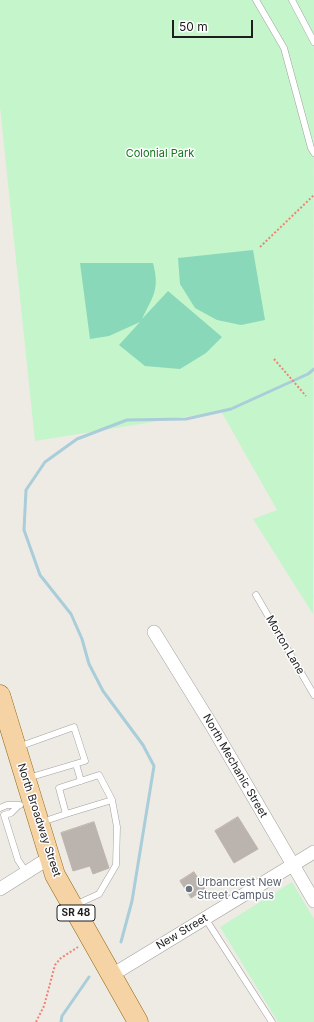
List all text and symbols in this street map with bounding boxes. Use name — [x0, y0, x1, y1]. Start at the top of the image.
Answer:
scale bar — [174, 12, 255, 38]
text: 50 m — [179, 19, 208, 34]
park label: Colonial Park — [126, 147, 194, 161]
street label: Morton Lane — [263, 613, 307, 677]
street label: North Mechanic Street — [200, 712, 270, 820]
street label: North Broadway Street — [14, 762, 64, 878]
place label: Urbancrest New Street Campus — [197, 876, 282, 902]
marker: Urbancrest New Street Campus — [184, 884, 194, 894]
road number: SR 48 — [57, 905, 95, 921]
street label: New Street — [154, 912, 210, 952]

